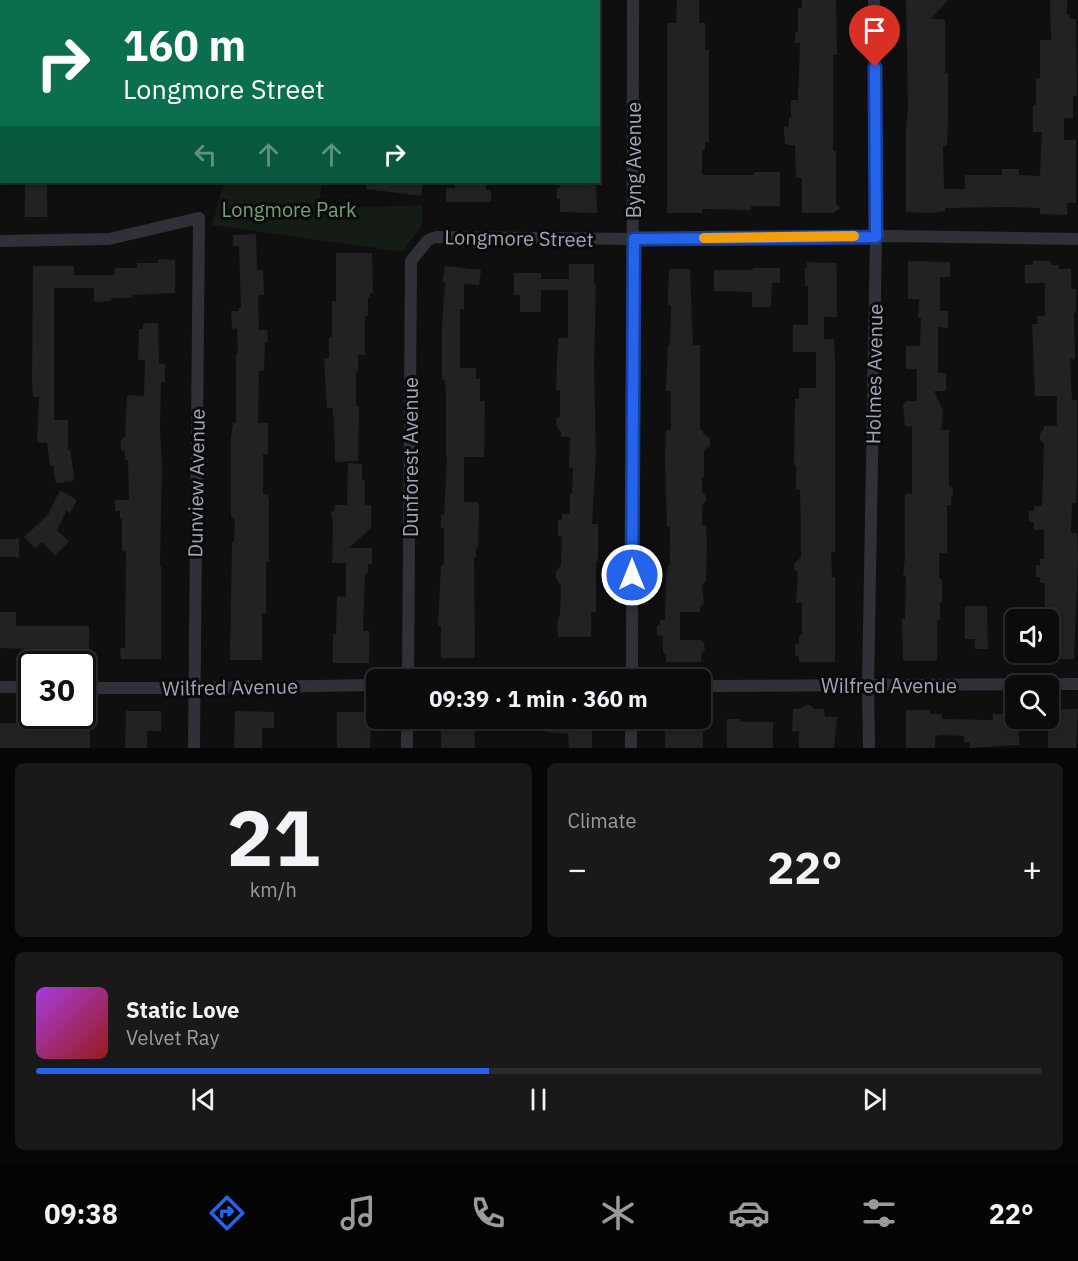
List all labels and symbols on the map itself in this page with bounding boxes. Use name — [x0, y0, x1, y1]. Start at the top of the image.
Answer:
pin — [849, 5, 900, 67]
street label: Byng Avenue — [620, 102, 647, 218]
park label: Longmore Park — [221, 196, 357, 223]
street label: Longmore Street — [444, 223, 594, 253]
street label: Holmes Avenue — [859, 304, 889, 444]
street label: Dunforest Avenue — [397, 377, 424, 537]
street label: Dunview Avenue — [181, 408, 211, 558]
position arrow — [600, 543, 664, 607]
speed limit sign: 30 — [18, 651, 96, 729]
street label: Wilfred Avenue — [162, 672, 298, 702]
street label: Wilfred Avenue — [821, 672, 957, 699]

